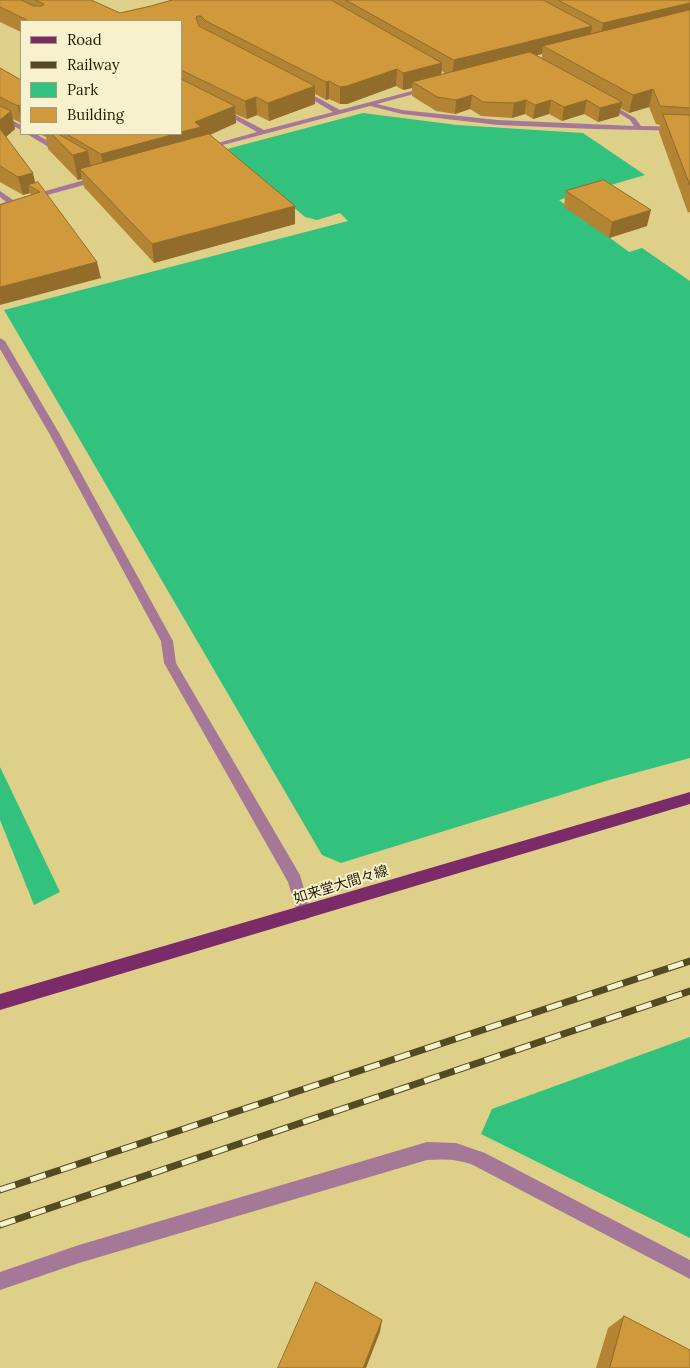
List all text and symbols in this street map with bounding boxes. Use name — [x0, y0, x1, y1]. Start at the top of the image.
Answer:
legend — [20, 20, 182, 135]
text: Road — [67, 30, 102, 49]
text: Railway — [67, 55, 120, 74]
text: Park — [67, 80, 98, 99]
text: Building — [67, 105, 124, 124]
street label: 如来堂大間々線 — [292, 863, 390, 907]

